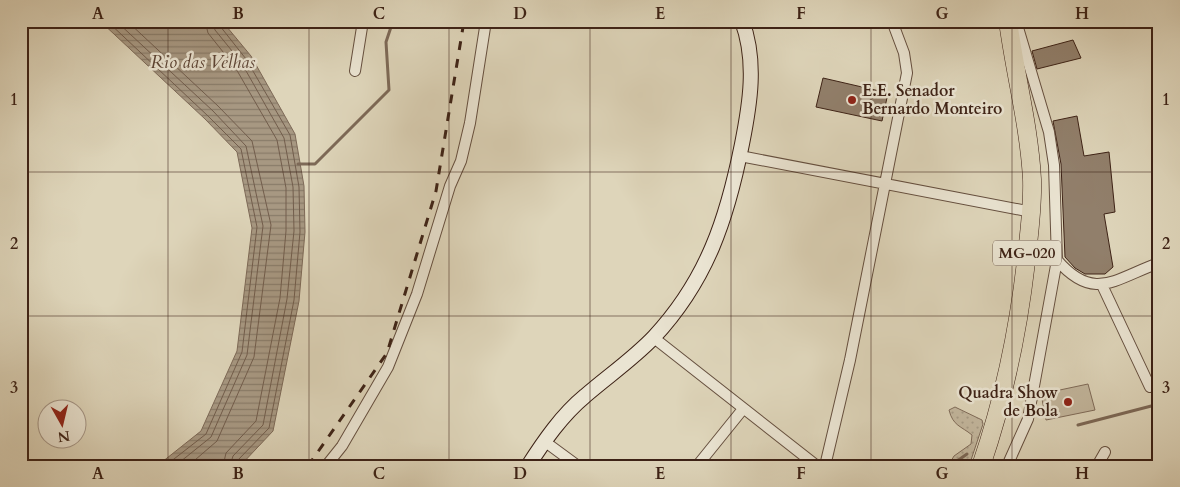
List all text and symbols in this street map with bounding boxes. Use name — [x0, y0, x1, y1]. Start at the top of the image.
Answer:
text: A — [92, 3, 104, 25]
text: B — [232, 3, 244, 25]
text: C — [373, 3, 385, 25]
text: D — [513, 3, 527, 25]
text: E — [655, 3, 665, 25]
text: F — [796, 3, 806, 25]
text: G — [935, 3, 949, 25]
text: H — [1075, 3, 1089, 25]
water label: Rio das Velhas — [151, 50, 255, 75]
place label: E.E. Senador Bernardo Monteiro — [862, 80, 1002, 120]
text: 1 — [10, 89, 18, 111]
text: 1 — [1162, 89, 1170, 111]
marker: E.E. Senador Bernardo Monteiro — [846, 94, 858, 106]
text: 2 — [10, 233, 18, 255]
text: 2 — [1162, 233, 1170, 255]
road number: MG-020 — [993, 240, 1061, 266]
text: 3 — [10, 377, 18, 399]
text: 3 — [1162, 377, 1170, 399]
place label: Quadra Show de Bola — [958, 382, 1059, 422]
marker: Quadra Show de Bola — [1062, 396, 1074, 408]
north arrow — [38, 400, 88, 450]
text: N — [56, 426, 71, 447]
text: A — [92, 463, 104, 485]
text: B — [232, 463, 244, 485]
text: C — [373, 463, 385, 485]
text: D — [513, 463, 527, 485]
text: E — [655, 463, 665, 485]
text: F — [796, 463, 806, 485]
text: G — [935, 463, 949, 485]
text: H — [1075, 463, 1089, 485]

